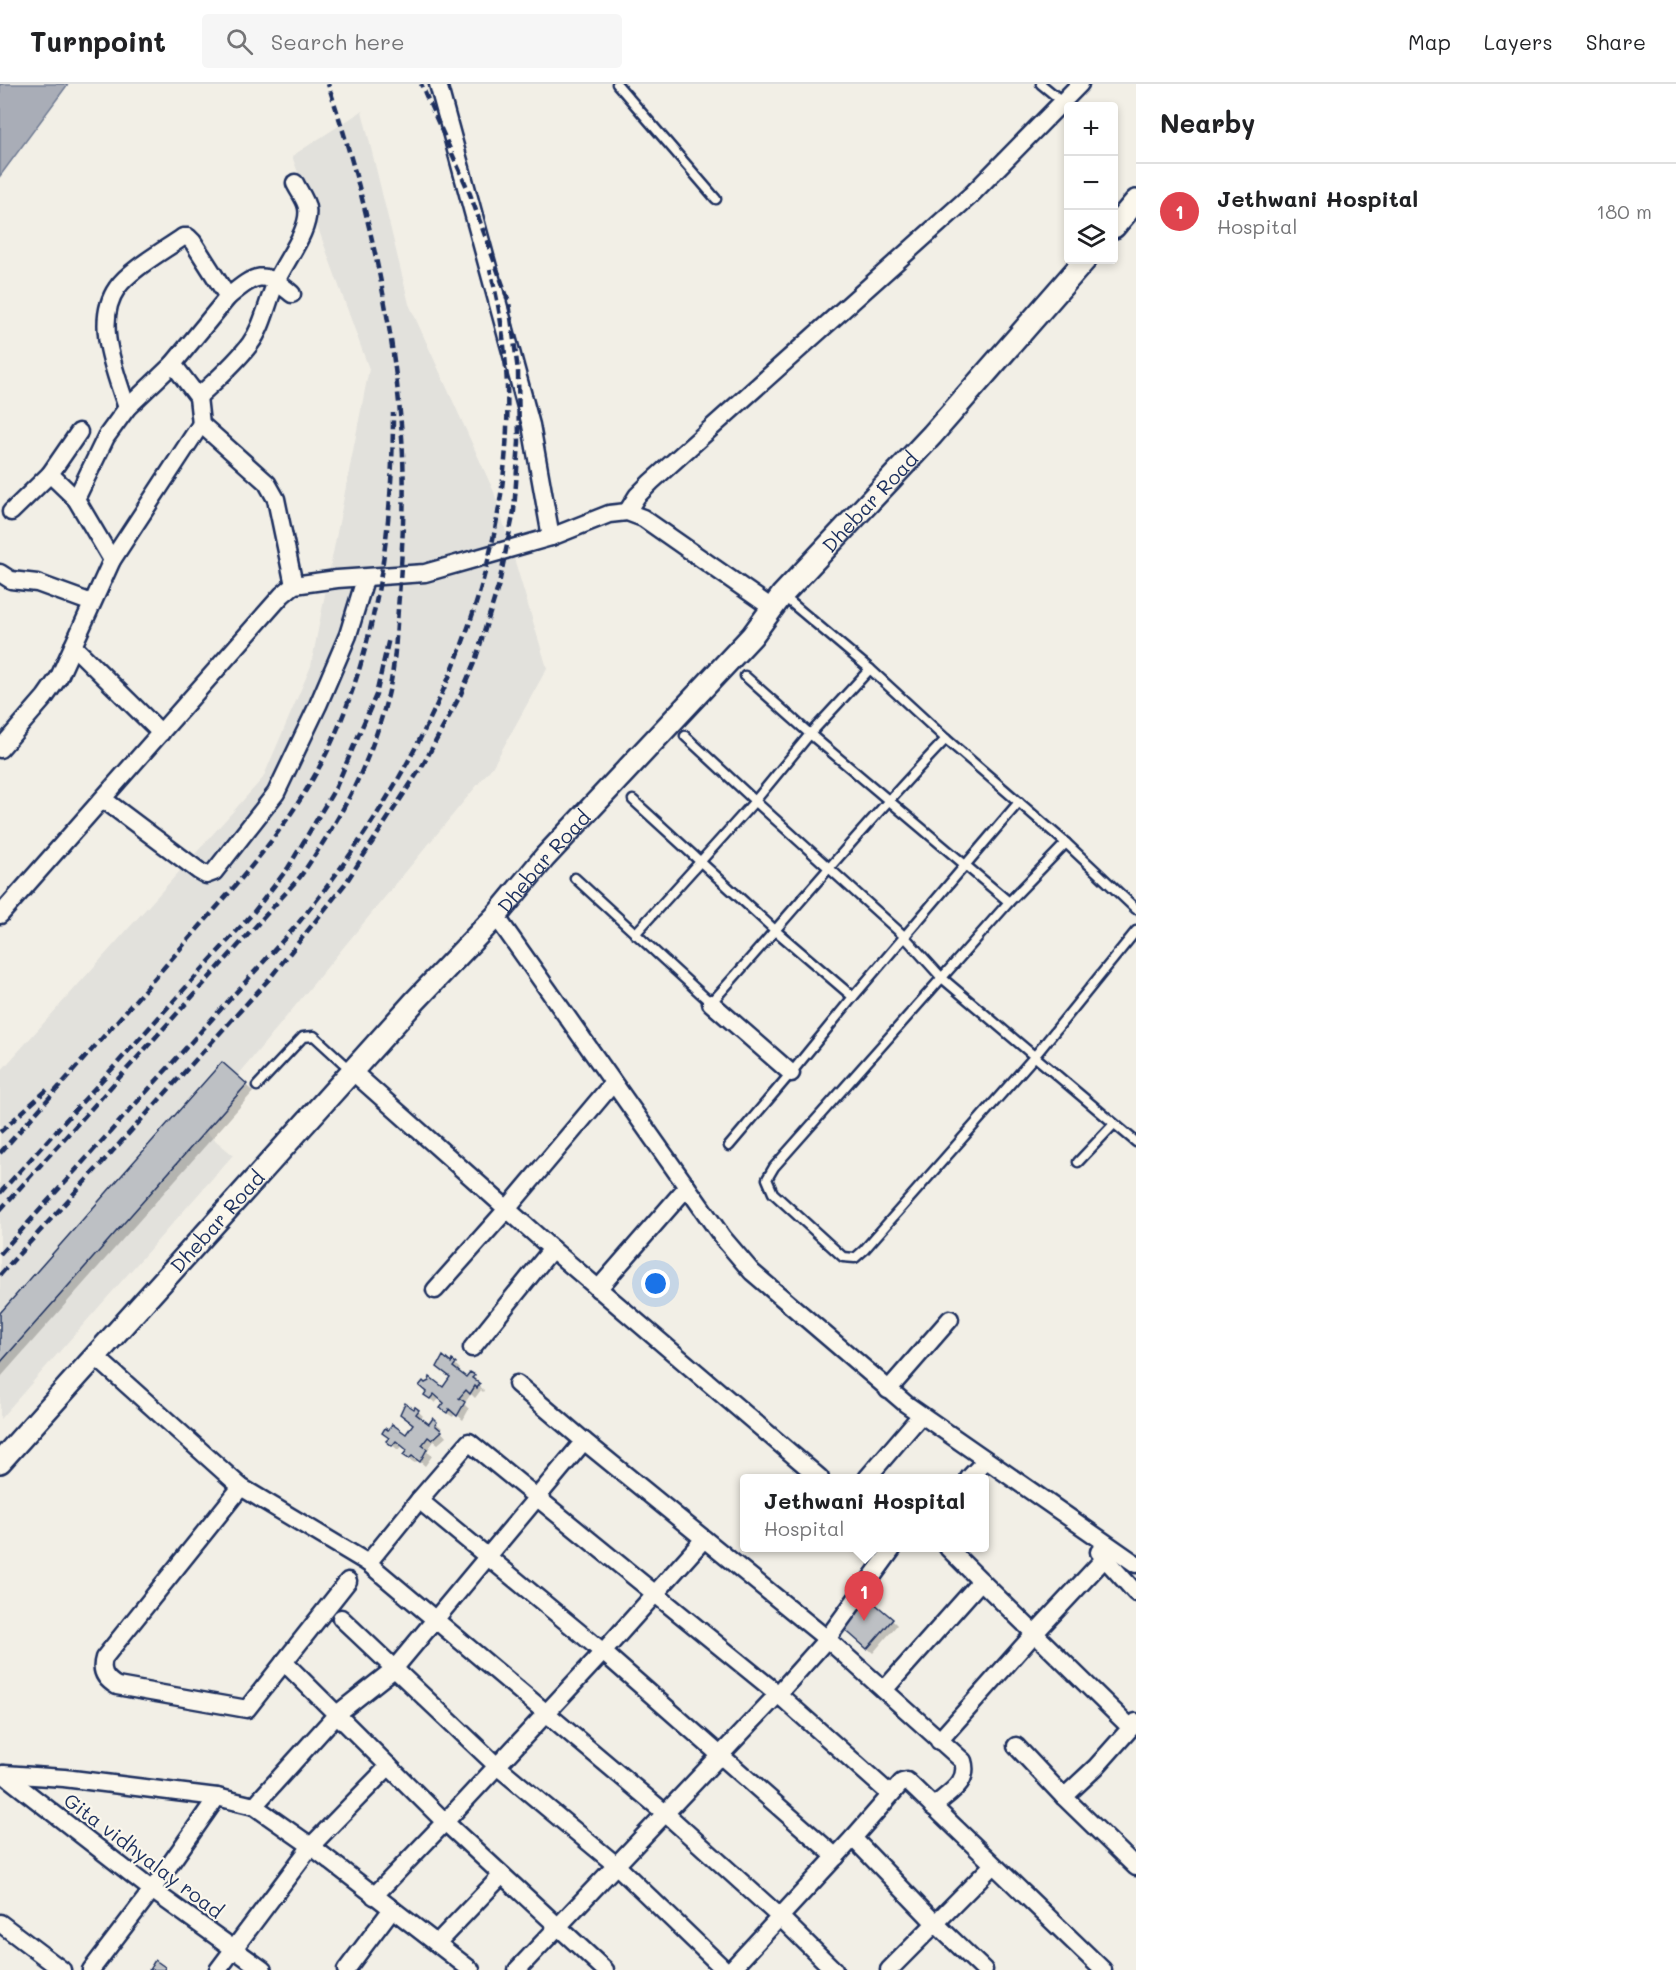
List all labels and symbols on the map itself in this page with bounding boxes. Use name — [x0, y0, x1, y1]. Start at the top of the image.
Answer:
street label: Dhebar Road — [816, 446, 923, 558]
street label: Dhebar Road — [491, 804, 596, 918]
street label: Dhebar Road — [164, 1165, 270, 1278]
your location — [641, 1269, 670, 1298]
pin: 1 — [844, 1572, 884, 1621]
street label: Gita vidhyalay road — [59, 1786, 229, 1924]

